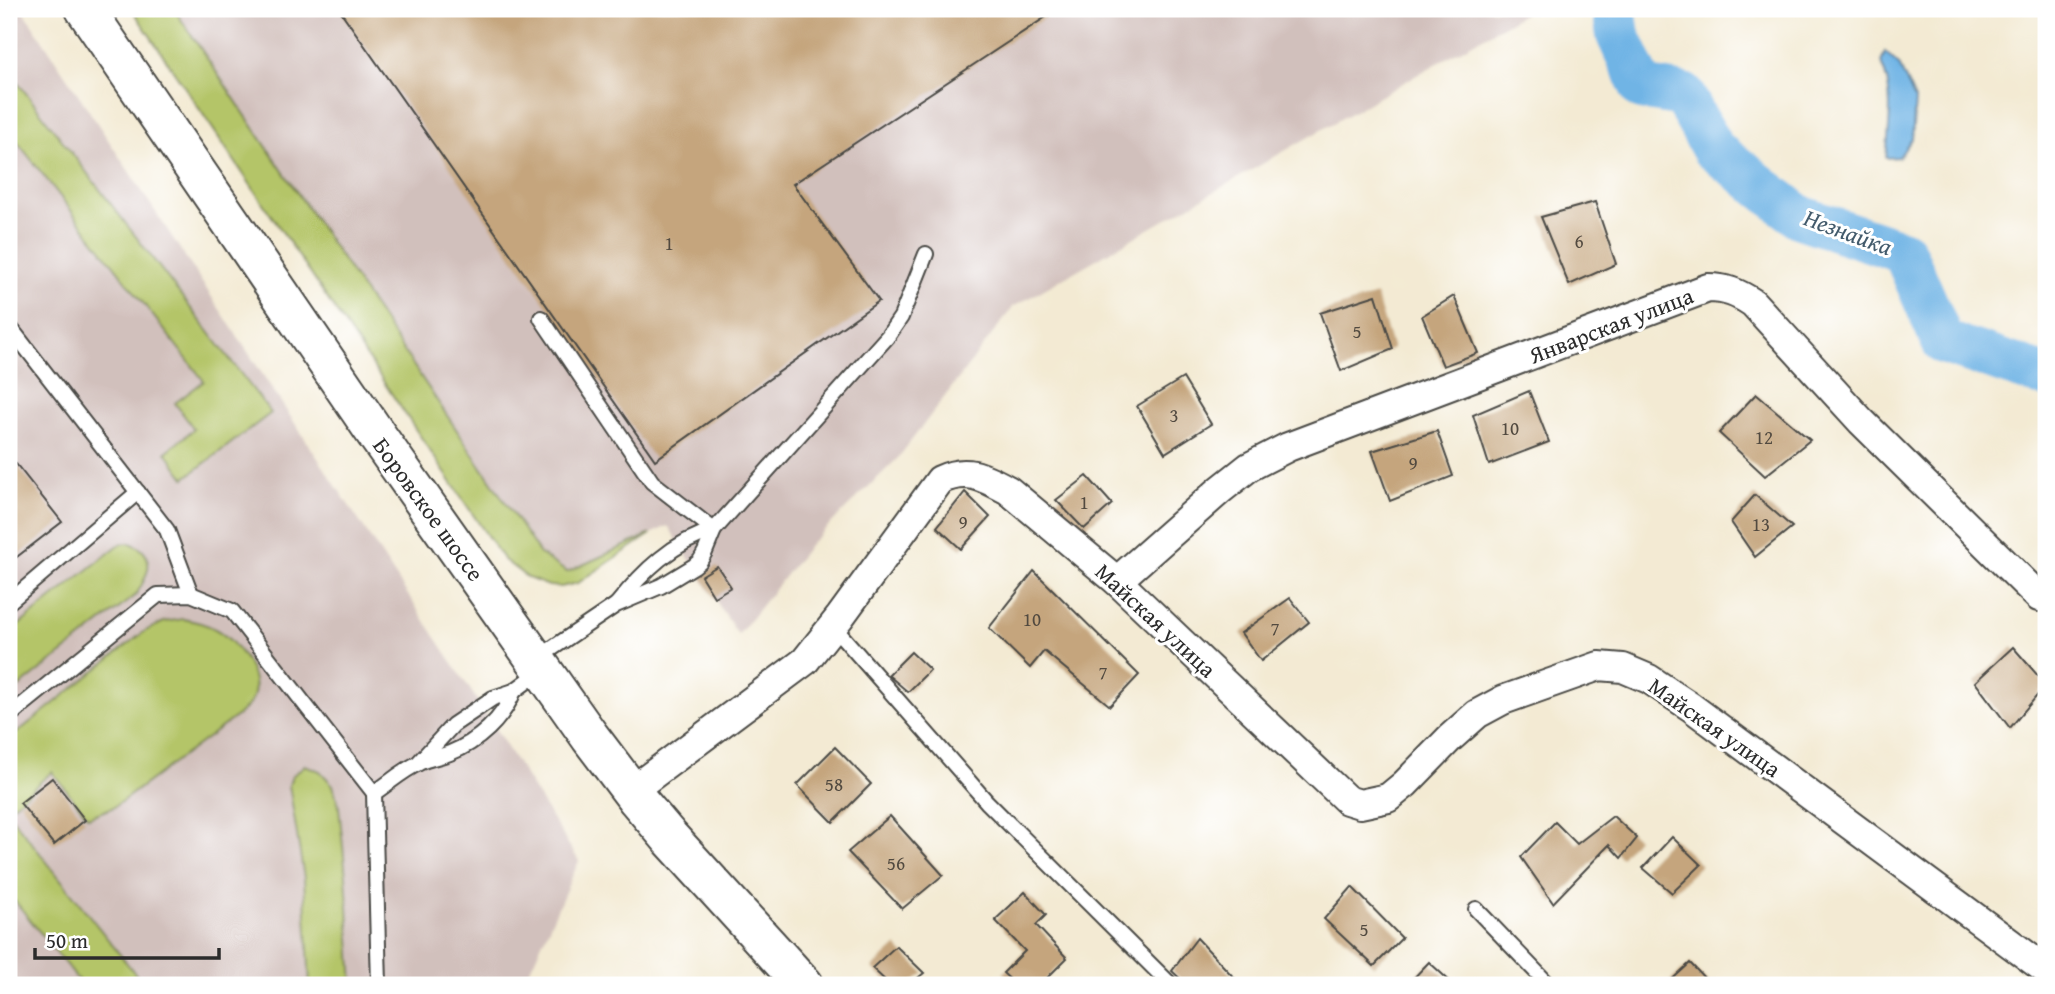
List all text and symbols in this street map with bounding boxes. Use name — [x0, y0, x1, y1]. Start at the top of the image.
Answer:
water label: Незнайка — [1799, 200, 1897, 264]
house number: 6 — [1574, 227, 1584, 255]
house number: 1 — [664, 229, 674, 257]
street label: Январская улица — [1523, 279, 1698, 372]
house number: 5 — [1352, 317, 1362, 345]
house number: 3 — [1169, 401, 1179, 429]
house number: 10 — [1501, 414, 1519, 442]
house number: 12 — [1755, 423, 1773, 451]
street label: Боровское шоссе — [366, 430, 492, 588]
house number: 9 — [1408, 449, 1418, 477]
house number: 1 — [1079, 488, 1089, 516]
house number: 9 — [958, 508, 968, 536]
house number: 13 — [1752, 510, 1770, 538]
street label: Майская улица — [1088, 555, 1224, 685]
house number: 10 — [1023, 605, 1041, 633]
house number: 7 — [1270, 614, 1280, 642]
house number: 7 — [1098, 658, 1108, 686]
street label: Майская улица — [1642, 669, 1788, 785]
house number: 58 — [825, 770, 843, 798]
house number: 56 — [887, 849, 905, 877]
house number: 5 — [1359, 915, 1369, 943]
scale bar — [35, 917, 219, 961]
text: 50 m — [46, 925, 88, 956]

